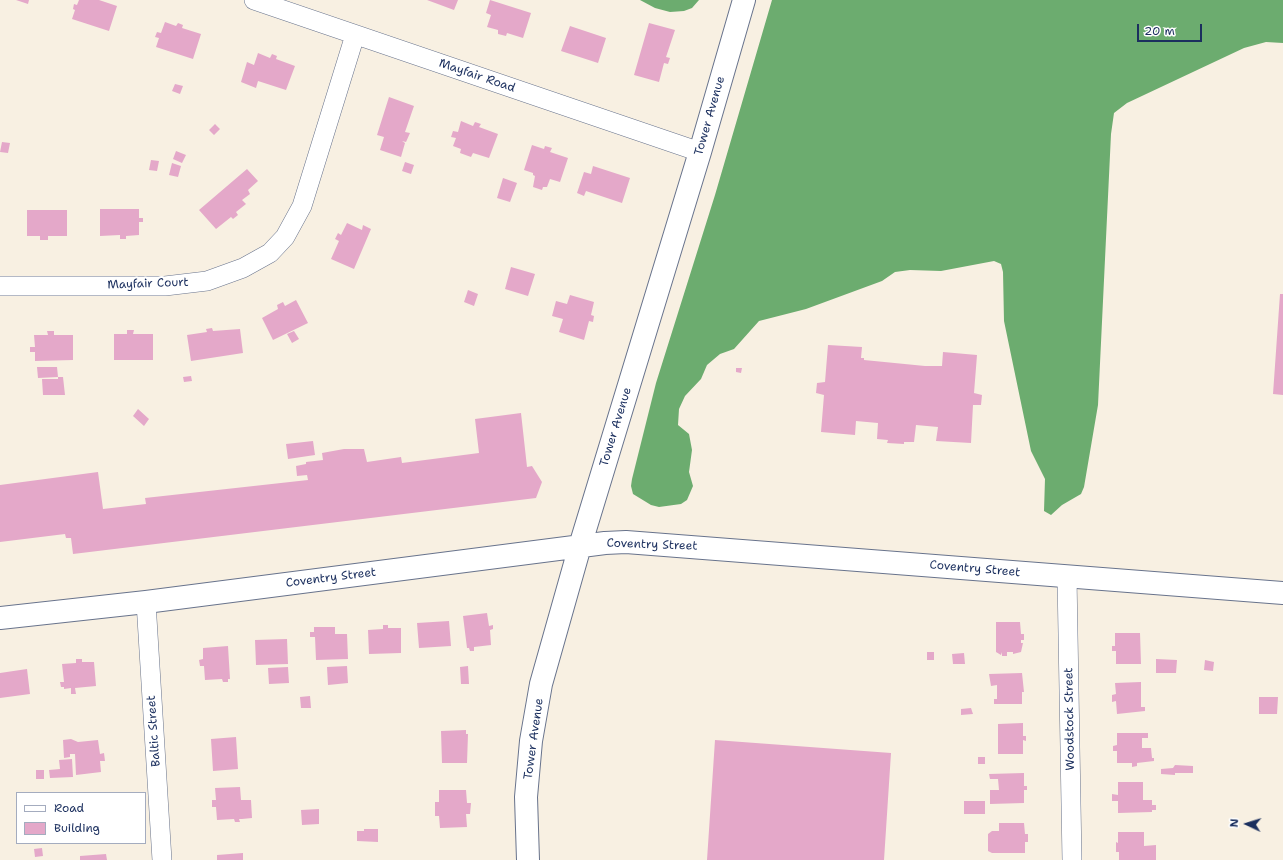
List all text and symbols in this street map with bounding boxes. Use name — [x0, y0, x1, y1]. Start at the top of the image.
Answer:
scale bar — [1139, 16, 1204, 42]
text: 20 m — [1144, 23, 1175, 39]
street label: Mayfair Road — [437, 56, 517, 96]
street label: Tower Avenue — [692, 75, 728, 157]
street label: Mayfair Court — [107, 275, 189, 293]
street label: Tower Avenue — [597, 386, 635, 468]
street label: Coventry Street — [606, 536, 698, 554]
street label: Coventry Street — [929, 558, 1021, 580]
street label: Coventry Street — [285, 565, 377, 591]
street label: Woodstock Street — [1062, 667, 1078, 771]
street label: Baltic Street — [144, 695, 164, 767]
street label: Tower Avenue — [521, 697, 547, 781]
legend — [16, 792, 146, 844]
text: Road — [54, 800, 84, 816]
north arrow — [1227, 804, 1267, 844]
text: N — [1227, 818, 1242, 828]
text: Building — [54, 820, 100, 836]

